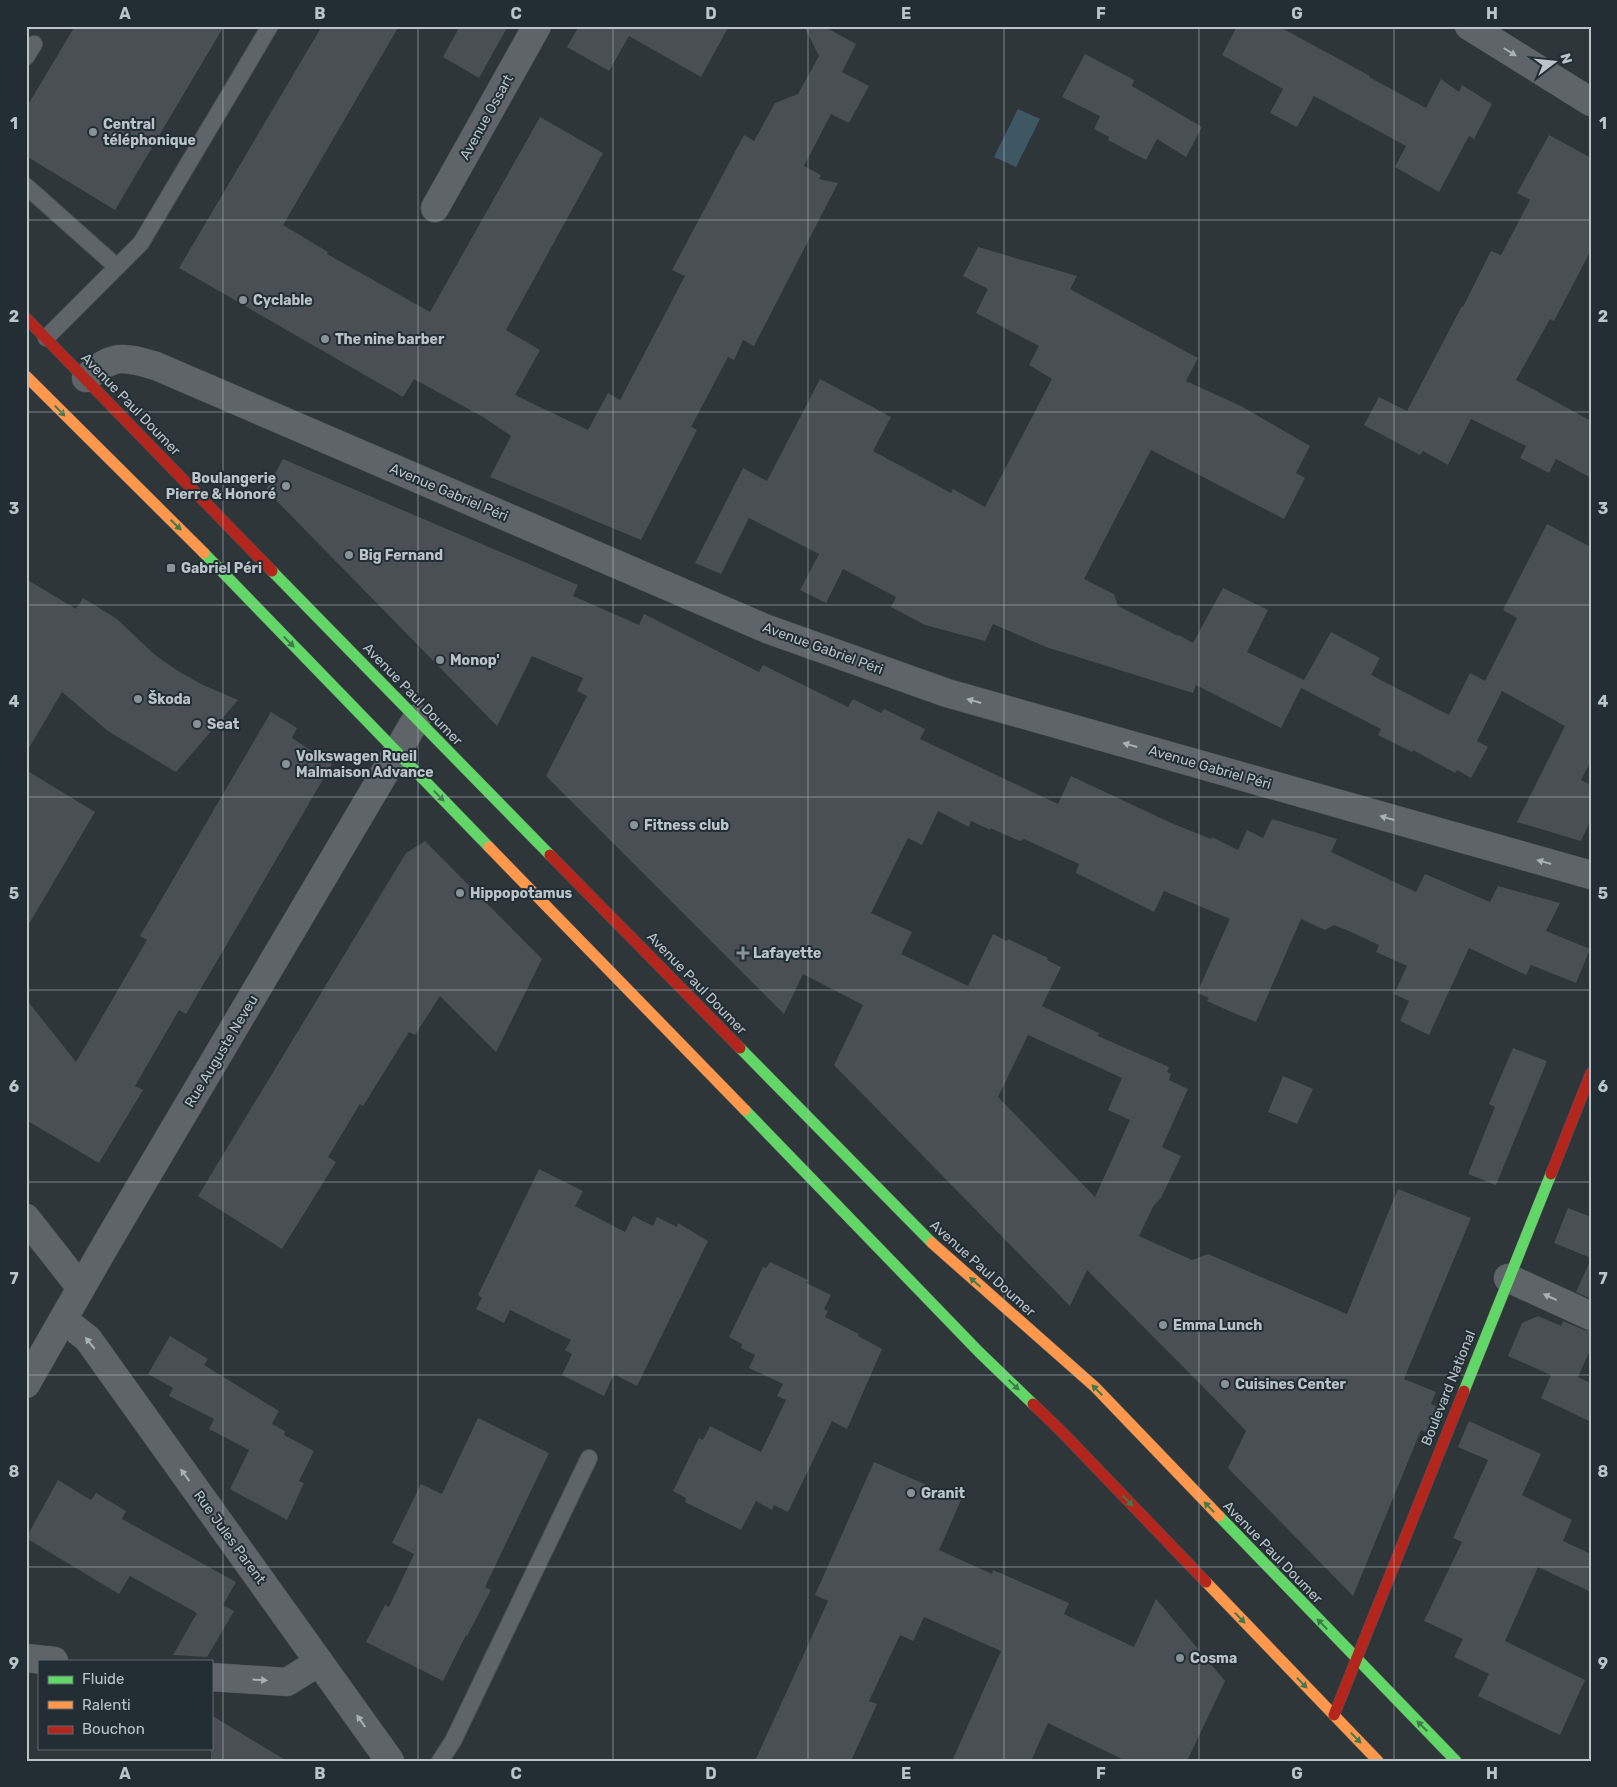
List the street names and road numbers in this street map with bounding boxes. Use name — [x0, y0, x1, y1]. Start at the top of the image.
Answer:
street label: Avenue Ossart — [456, 71, 517, 163]
street label: Avenue Paul Doumer — [77, 350, 184, 460]
street label: Avenue Gabriel Péri — [387, 460, 511, 525]
street label: Avenue Gabriel Péri — [760, 619, 885, 678]
street label: Avenue Paul Doumer — [359, 640, 466, 750]
street label: Avenue Gabriel Péri — [1147, 742, 1273, 793]
street label: Avenue Paul Doumer — [643, 929, 750, 1039]
street label: Rue Auguste Neveu — [181, 992, 262, 1110]
street label: Avenue Paul Doumer — [926, 1217, 1039, 1321]
street label: Boulevard National — [1418, 1328, 1479, 1448]
street label: Rue Jules Parent — [190, 1487, 270, 1588]
street label: Avenue Paul Doumer — [1219, 1498, 1326, 1608]

